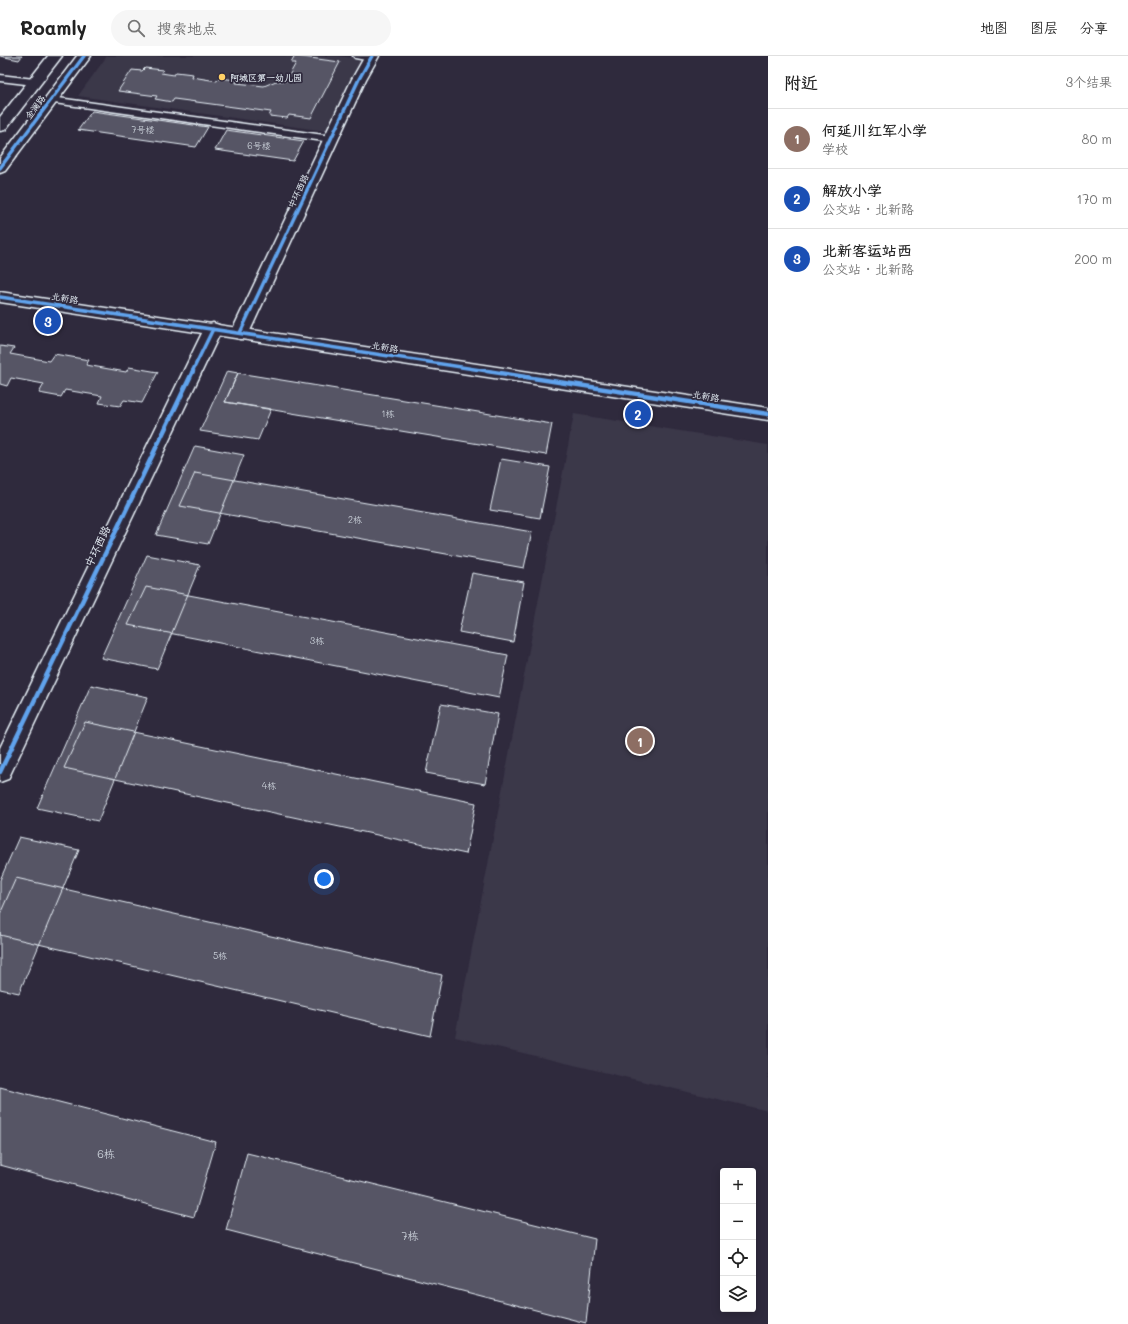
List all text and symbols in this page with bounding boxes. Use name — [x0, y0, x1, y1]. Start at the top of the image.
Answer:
search box — [111, 10, 391, 46]
text: Roamly — [20, 15, 87, 40]
icon: search — [125, 17, 147, 39]
text: 搜索地点 — [157, 18, 217, 38]
text: 地图 — [980, 18, 1008, 37]
text: 图层 — [1030, 18, 1058, 37]
text: 分享 — [1080, 18, 1108, 37]
text: 附近 — [784, 71, 818, 93]
marker: 阿城区第一幼儿园 — [217, 72, 227, 82]
place label: 阿城区第一幼儿园 — [230, 72, 302, 83]
text: 3个结果 — [1065, 73, 1112, 90]
street label: 金澜路 — [22, 93, 48, 121]
text: 何延川红军小学 — [822, 120, 927, 140]
house number: 7号楼 — [131, 124, 155, 135]
text: 1 — [794, 130, 800, 147]
text: 80 m — [1082, 130, 1112, 147]
house number: 6号楼 — [247, 140, 271, 151]
text: 学校 — [822, 140, 848, 157]
street label: 中环西路 — [285, 172, 311, 210]
text: 解放小学 — [822, 180, 882, 200]
text: 2 — [793, 190, 801, 207]
text: 170 m — [1076, 190, 1112, 207]
text: 公交站 · 北新路 — [822, 200, 914, 217]
text: 北新客运站西 — [822, 240, 912, 260]
text: 3 — [793, 250, 801, 267]
text: 200 m — [1074, 250, 1112, 267]
text: 公交站 · 北新路 — [822, 260, 914, 277]
street label: 北新路 — [51, 290, 79, 306]
pin: 3 — [35, 306, 61, 336]
street label: 北新路 — [371, 339, 399, 355]
street label: 北新路 — [692, 388, 720, 404]
pin: 2 — [625, 399, 651, 429]
house number: 1栋 — [381, 408, 395, 419]
house number: 2栋 — [348, 514, 362, 525]
street label: 中环西路 — [81, 523, 113, 569]
house number: 3栋 — [310, 635, 324, 646]
pin: 1 — [627, 726, 653, 756]
house number: 4栋 — [262, 780, 276, 791]
your location — [314, 869, 334, 889]
house number: 5栋 — [213, 950, 227, 961]
house number: 6栋 — [97, 1146, 115, 1161]
map controls — [720, 1168, 756, 1312]
button: + — [720, 1168, 756, 1204]
button: − — [720, 1204, 756, 1240]
house number: 7栋 — [401, 1228, 419, 1243]
button: locate — [720, 1240, 756, 1276]
button: layers — [720, 1276, 756, 1312]

